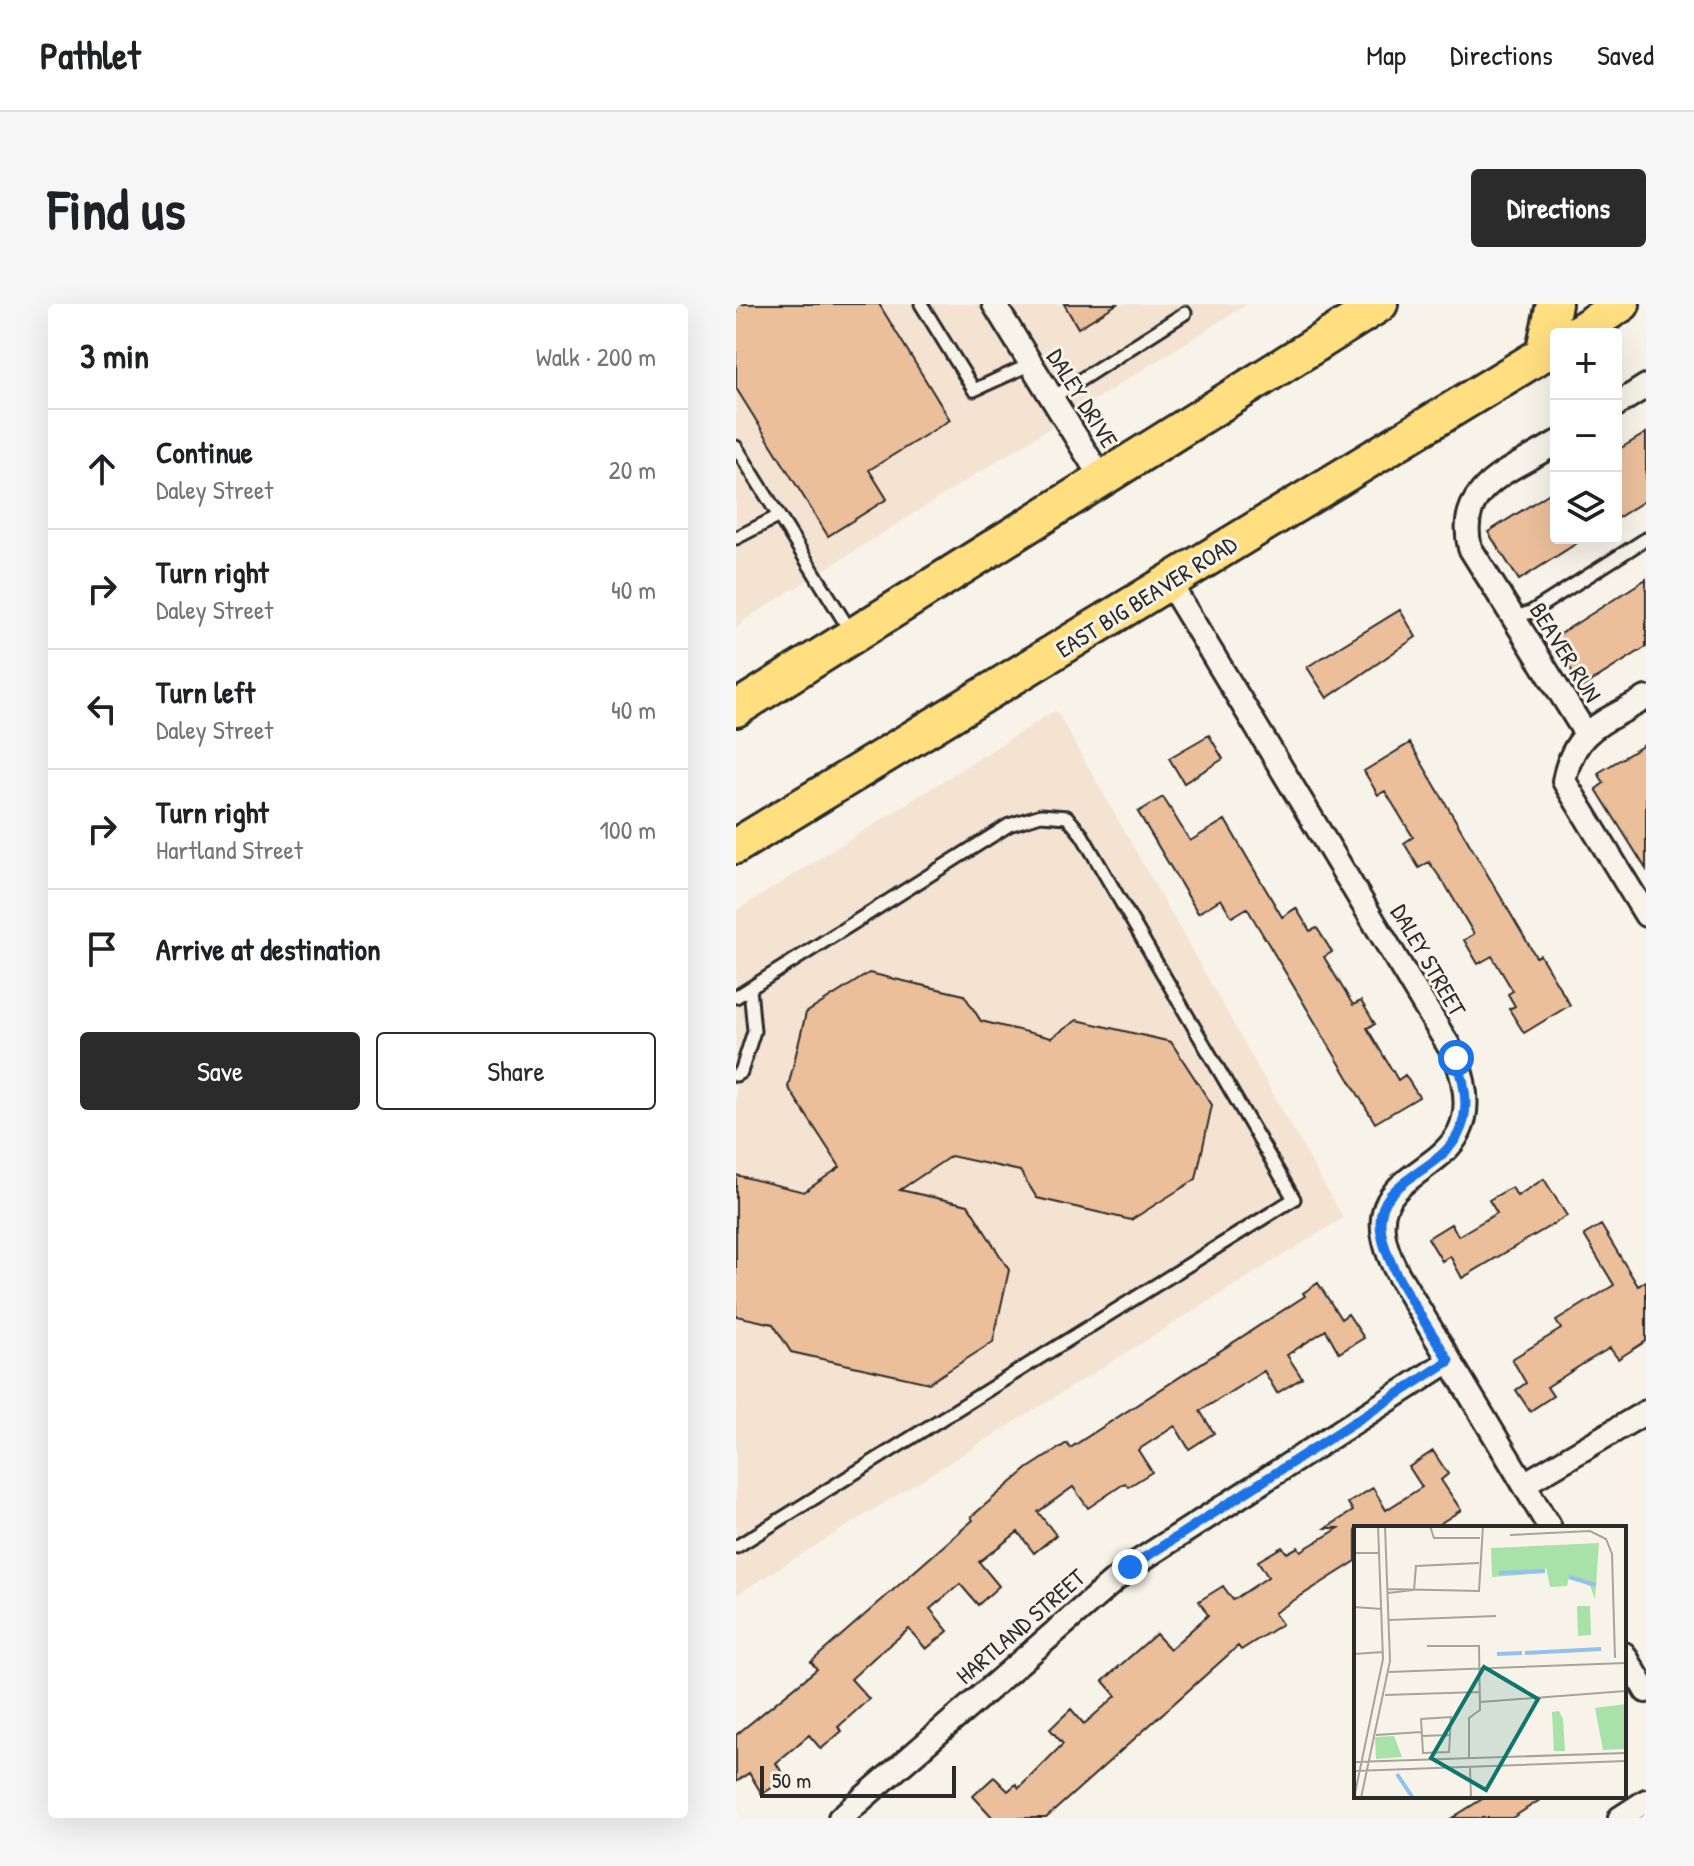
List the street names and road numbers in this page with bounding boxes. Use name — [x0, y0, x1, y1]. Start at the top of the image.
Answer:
street label: DALEY DRIVE — [1040, 343, 1126, 454]
street label: EAST BIG BEAVER ROAD — [1050, 527, 1243, 664]
street label: BEAVER RUN — [1523, 596, 1609, 708]
street label: DALEY STREET — [1384, 898, 1474, 1023]
street label: HARTLAND STREET — [949, 1561, 1092, 1691]

